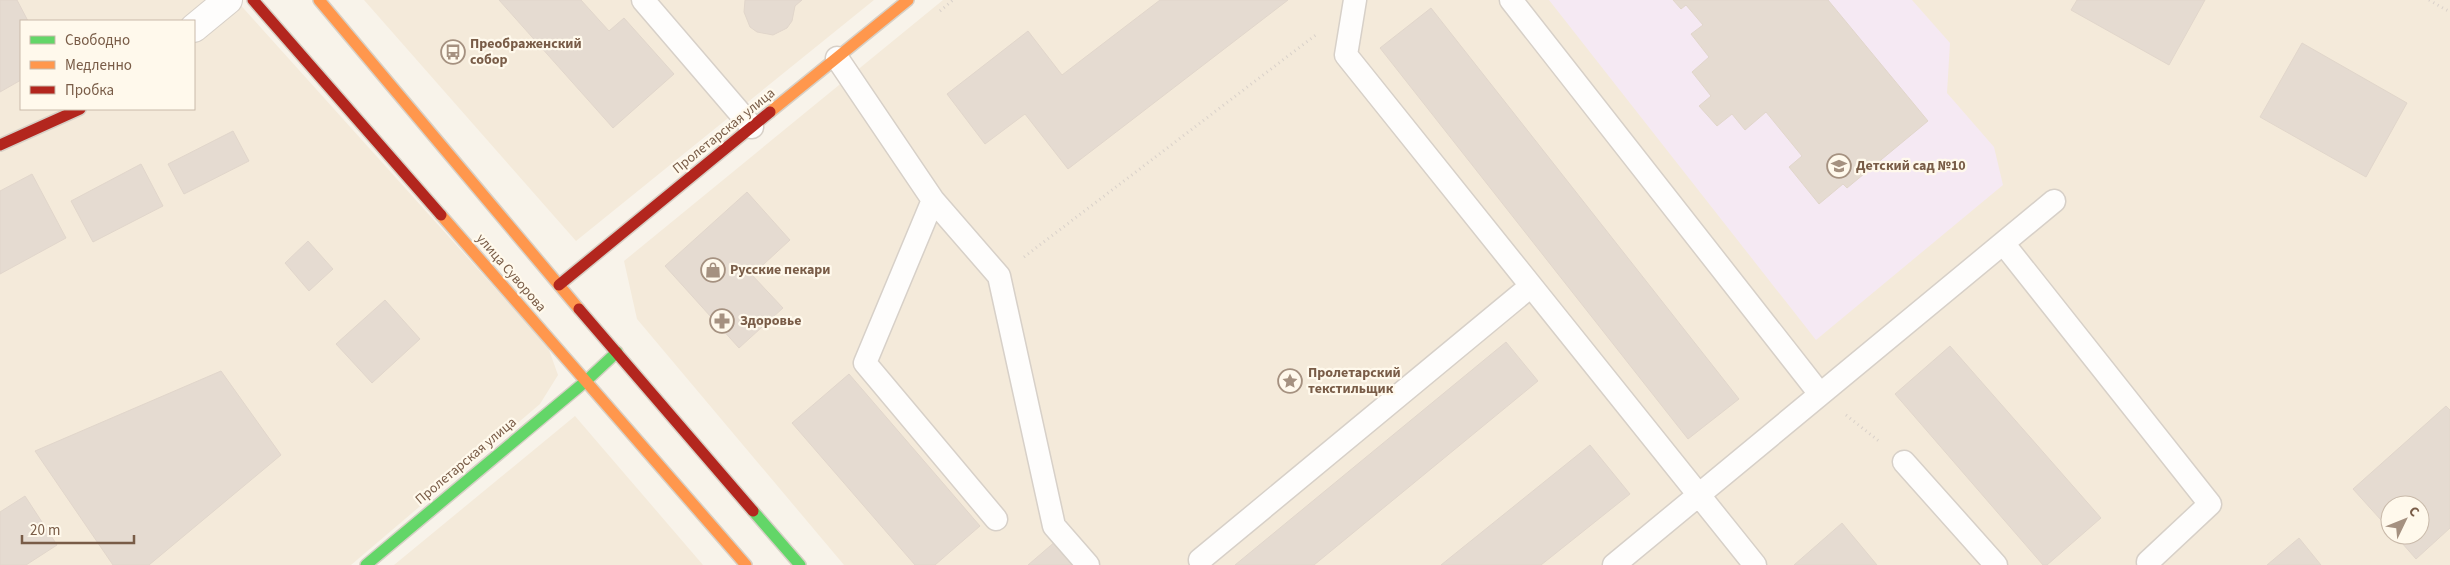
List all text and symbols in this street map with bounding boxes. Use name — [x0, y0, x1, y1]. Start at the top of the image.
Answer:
legend — [20, 20, 195, 110]
text: Свободно — [65, 30, 130, 51]
place label: Преображенский собор — [470, 34, 582, 70]
bus stop icon: Преображенский собор — [440, 39, 466, 65]
text: Медленно — [65, 55, 132, 76]
text: Пробка — [65, 80, 114, 101]
street label: Пролетарская улица — [669, 83, 779, 179]
school or university icon: Детский сад №10 — [1826, 153, 1852, 179]
place label: Детский сад №10 — [1856, 156, 1966, 176]
street label: улица Суворова — [471, 229, 551, 317]
shop icon: Русские пекари — [700, 257, 726, 283]
place label: Русские пекари — [730, 260, 830, 280]
pharmacy icon: Здоровье — [709, 308, 735, 334]
place label: Здоровье — [740, 311, 801, 331]
place label: Пролетарский текстильщик — [1308, 363, 1401, 399]
place icon: Пролетарский текстильщик — [1277, 368, 1303, 394]
street label: Пролетарская улица — [411, 413, 521, 509]
north arrow — [2380, 495, 2430, 545]
text: С — [2404, 502, 2424, 522]
scale bar — [22, 512, 135, 544]
text: 20 m — [30, 520, 60, 541]

